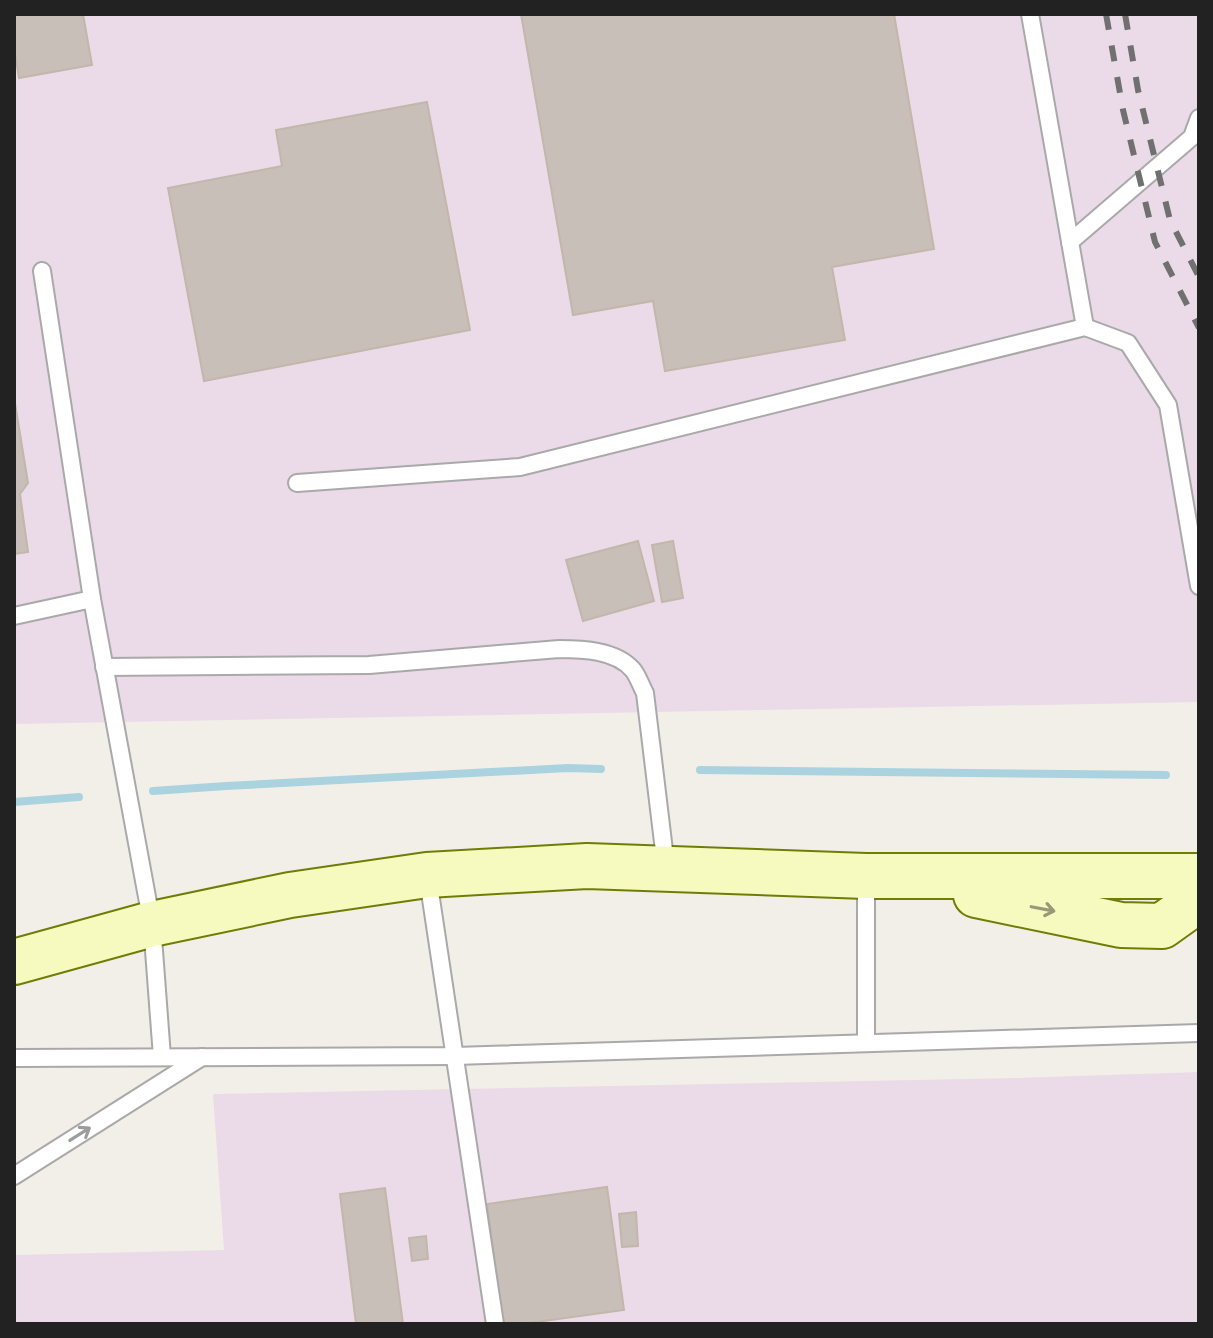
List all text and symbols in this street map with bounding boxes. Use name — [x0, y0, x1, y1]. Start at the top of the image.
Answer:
one-way arrow — [1029, 902, 1055, 917]
one-way arrow — [68, 1126, 91, 1142]

